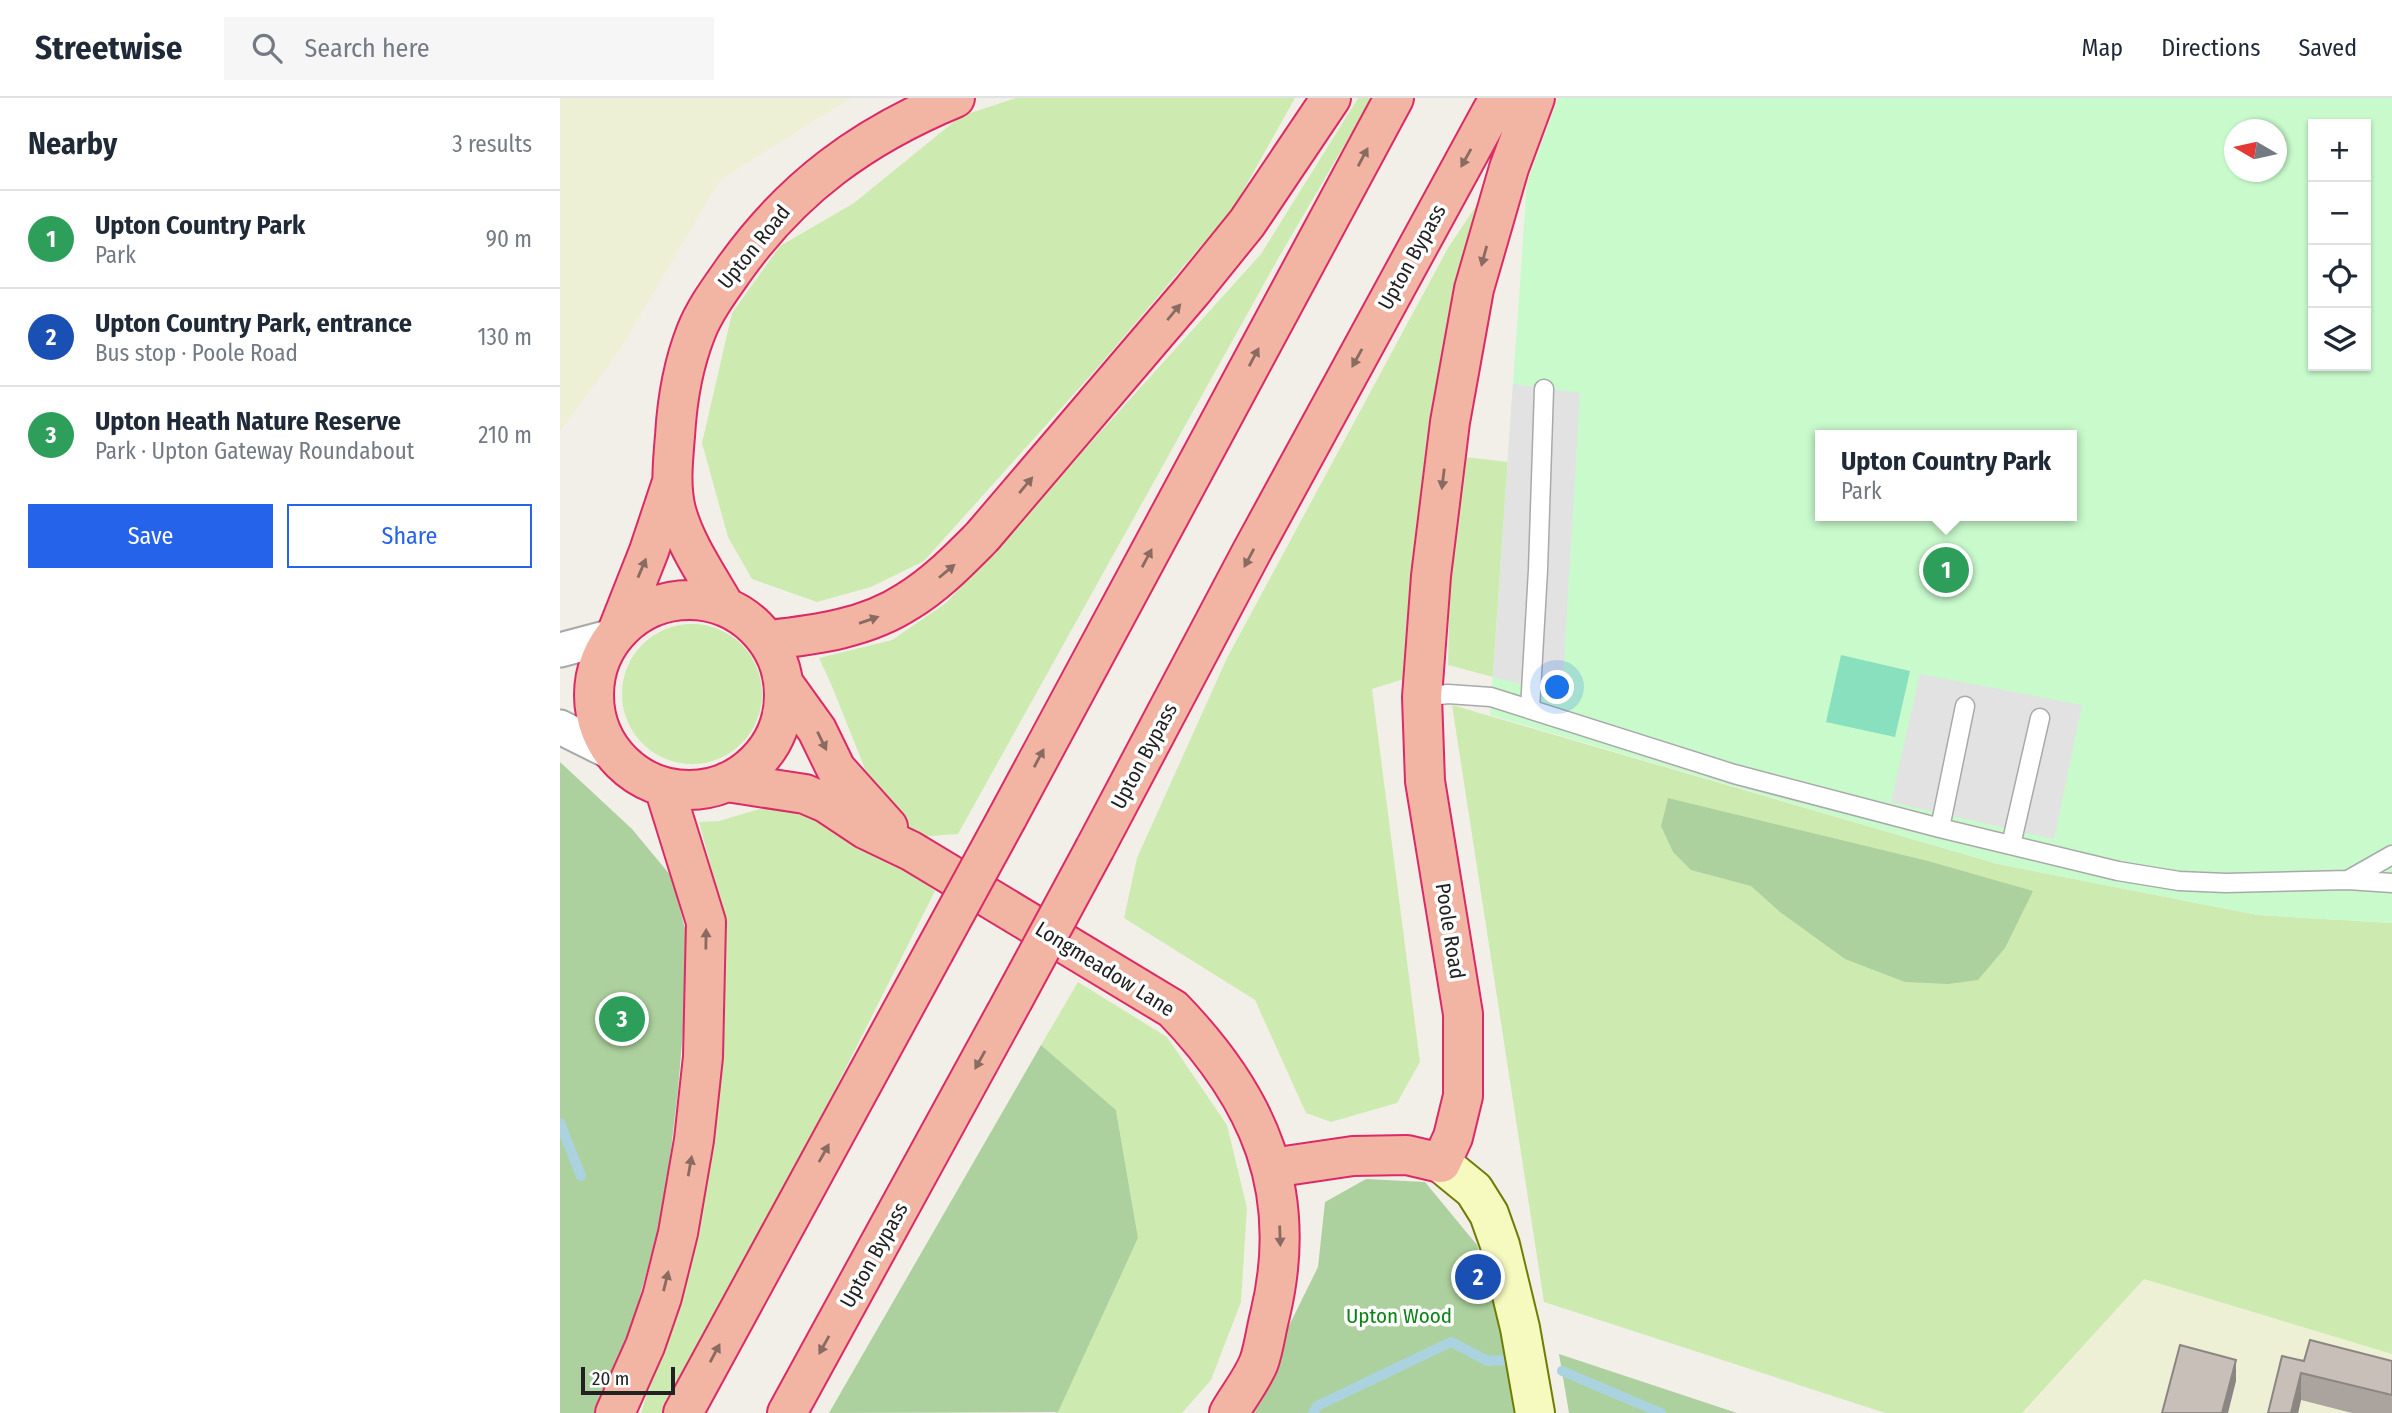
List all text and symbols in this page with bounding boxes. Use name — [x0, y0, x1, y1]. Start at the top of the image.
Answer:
search box — [224, 17, 714, 80]
text: Streetwise — [35, 28, 182, 68]
icon: search — [248, 29, 286, 67]
text: Search here — [304, 33, 430, 64]
text: Map — [2082, 34, 2123, 62]
text: Directions — [2161, 34, 2260, 62]
text: Saved — [2298, 34, 2357, 62]
north arrow — [2224, 119, 2287, 182]
map controls — [2308, 119, 2371, 371]
button: + — [2308, 119, 2371, 182]
text: Nearby — [28, 126, 117, 162]
text: 3 results — [452, 130, 532, 158]
one-way arrow — [1357, 147, 1368, 167]
one-way arrow — [1460, 148, 1472, 168]
button: − — [2308, 182, 2371, 245]
street label: Upton Road — [712, 200, 796, 294]
street label: Upton Bypass — [1372, 200, 1452, 314]
text: Upton Country Park — [95, 210, 305, 241]
text: 1 — [46, 225, 56, 253]
text: 90 m — [486, 225, 532, 253]
text: Park — [95, 241, 136, 269]
button: locate — [2308, 245, 2371, 308]
one-way arrow — [1478, 246, 1488, 267]
one-way arrow — [1166, 304, 1181, 321]
text: Upton Country Park, entrance — [95, 308, 412, 339]
button: layers — [2308, 308, 2371, 371]
text: 2 — [46, 323, 56, 351]
text: 130 m — [478, 323, 532, 351]
text: Bus stop · Poole Road — [95, 339, 298, 367]
one-way arrow — [1249, 347, 1260, 367]
one-way arrow — [1351, 348, 1363, 368]
text: Upton Heath Nature Reserve — [95, 406, 401, 437]
text: 3 — [46, 421, 56, 449]
text: 210 m — [478, 421, 532, 449]
popup — [1815, 430, 2077, 521]
text: Park · Upton Gateway Roundabout — [95, 437, 414, 465]
text: Upton Country Park — [1841, 446, 2051, 477]
one-way arrow — [1437, 469, 1448, 491]
one-way arrow — [1018, 477, 1033, 494]
text: Park — [1841, 477, 1882, 505]
button: Save — [28, 504, 273, 568]
button: Share — [287, 504, 532, 568]
pin: 1 — [1923, 544, 1969, 596]
one-way arrow — [1140, 547, 1152, 567]
one-way arrow — [1243, 548, 1255, 568]
one-way arrow — [637, 558, 648, 579]
one-way arrow — [937, 563, 955, 578]
one-way arrow — [859, 614, 880, 625]
your location — [1540, 670, 1574, 704]
street label: Upton Bypass — [1105, 698, 1183, 814]
one-way arrow — [816, 731, 827, 751]
one-way arrow — [1033, 748, 1045, 768]
street label: Poole Road — [1430, 881, 1470, 981]
street label: Longmeadow Lane — [1031, 916, 1179, 1022]
one-way arrow — [700, 928, 712, 950]
pin: 3 — [599, 993, 645, 1045]
one-way arrow — [975, 1050, 987, 1070]
one-way arrow — [818, 1143, 830, 1163]
one-way arrow — [685, 1155, 696, 1177]
street label: Upton Bypass — [834, 1198, 914, 1312]
one-way arrow — [1274, 1225, 1285, 1247]
pin: 2 — [1455, 1251, 1501, 1303]
one-way arrow — [661, 1270, 672, 1292]
park label: Upton Wood — [1346, 1303, 1452, 1329]
one-way arrow — [818, 1335, 830, 1355]
one-way arrow — [709, 1343, 721, 1362]
scale bar — [581, 1364, 676, 1396]
text: 20 m — [592, 1367, 629, 1390]

